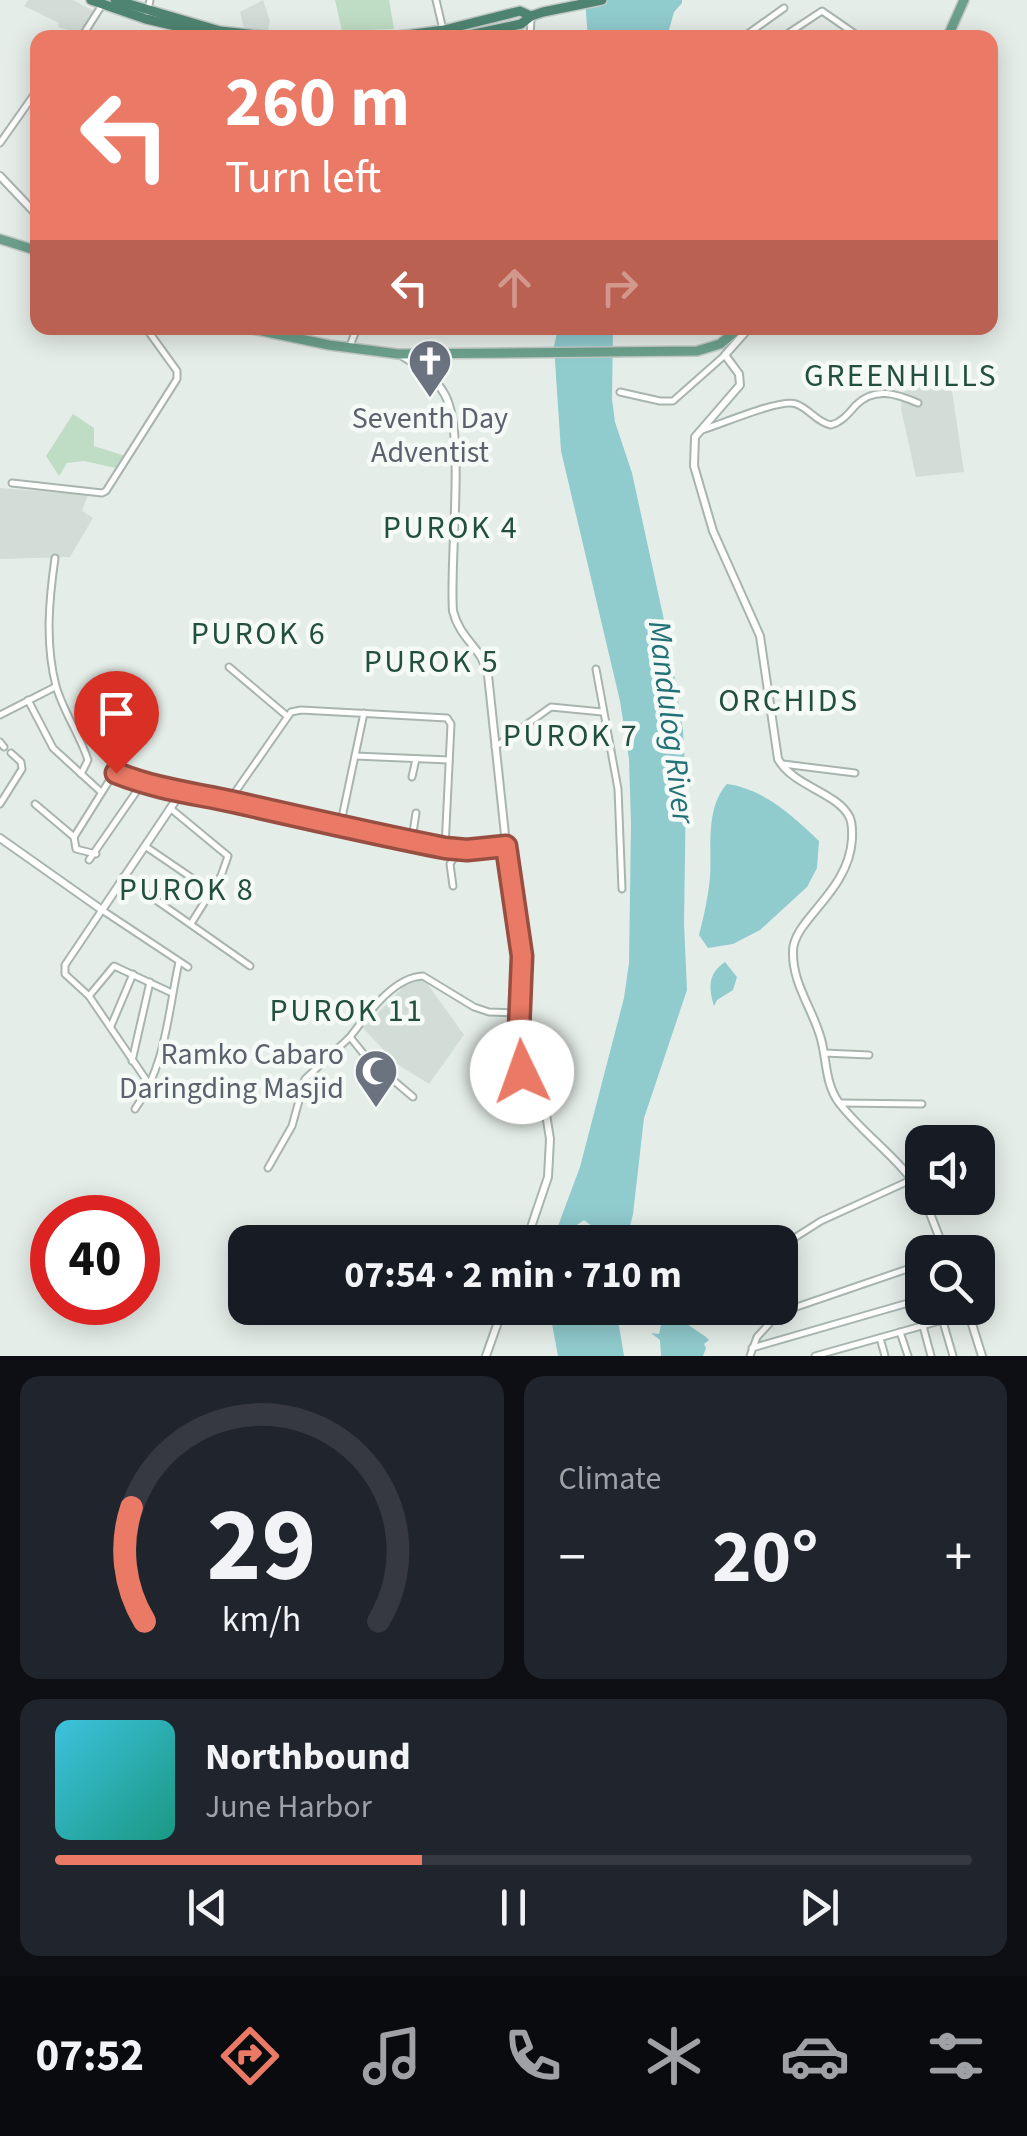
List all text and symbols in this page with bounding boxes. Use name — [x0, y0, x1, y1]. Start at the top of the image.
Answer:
text: 260 m — [225, 53, 410, 153]
icon: left — [60, 70, 190, 200]
text: Turn left — [225, 146, 381, 210]
icon: left — [382, 260, 437, 315]
icon: ahead — [487, 260, 542, 315]
icon: right — [592, 260, 647, 315]
church icon: Seventh Day Adventist — [407, 338, 453, 399]
district label: GREENHILLS — [804, 353, 998, 399]
place label: Seventh Day Adventist — [352, 397, 508, 474]
district label: PUROK 4 — [383, 505, 519, 551]
district label: PUROK 6 — [191, 611, 327, 657]
water label: Mandulog River — [636, 618, 707, 828]
district label: PUROK 5 — [364, 639, 500, 685]
pin — [74, 671, 159, 774]
district label: ORCHIDS — [718, 678, 860, 724]
icon: arrive — [89, 686, 144, 741]
district label: PUROK 7 — [503, 713, 639, 759]
district label: PUROK 8 — [119, 867, 255, 913]
district label: PUROK 11 — [270, 988, 424, 1034]
position arrow — [470, 1020, 574, 1124]
place label: Ramko Cabaro Daringding Masjid — [119, 1033, 344, 1110]
mosque icon: Ramko Cabaro Daringding Masjid — [353, 1048, 399, 1109]
map controls — [905, 1125, 995, 1325]
button: sound — [905, 1125, 995, 1215]
speed limit sign: 40 — [30, 1195, 160, 1325]
button: search — [905, 1235, 995, 1325]
text: 07:54 · 2 min · 710 m — [344, 1248, 682, 1302]
text: Climate — [559, 1456, 661, 1502]
text: 29 — [207, 1473, 317, 1621]
text: 20° — [712, 1504, 819, 1611]
text: − — [559, 1519, 586, 1597]
text: + — [945, 1519, 972, 1597]
text: km/h — [222, 1594, 301, 1645]
text: Northbound — [205, 1730, 411, 1784]
text: June Harbor — [205, 1784, 372, 1830]
icon: previous — [180, 1880, 235, 1935]
icon: pause — [486, 1880, 541, 1935]
icon: next — [792, 1880, 847, 1935]
icon: directions — [215, 2021, 285, 2091]
icon: music — [357, 2021, 427, 2091]
icon: phone — [498, 2021, 568, 2091]
icon: climate — [639, 2021, 709, 2091]
icon: car — [780, 2021, 850, 2091]
icon: filters — [921, 2021, 991, 2091]
text: 07:52 — [36, 2024, 144, 2088]

